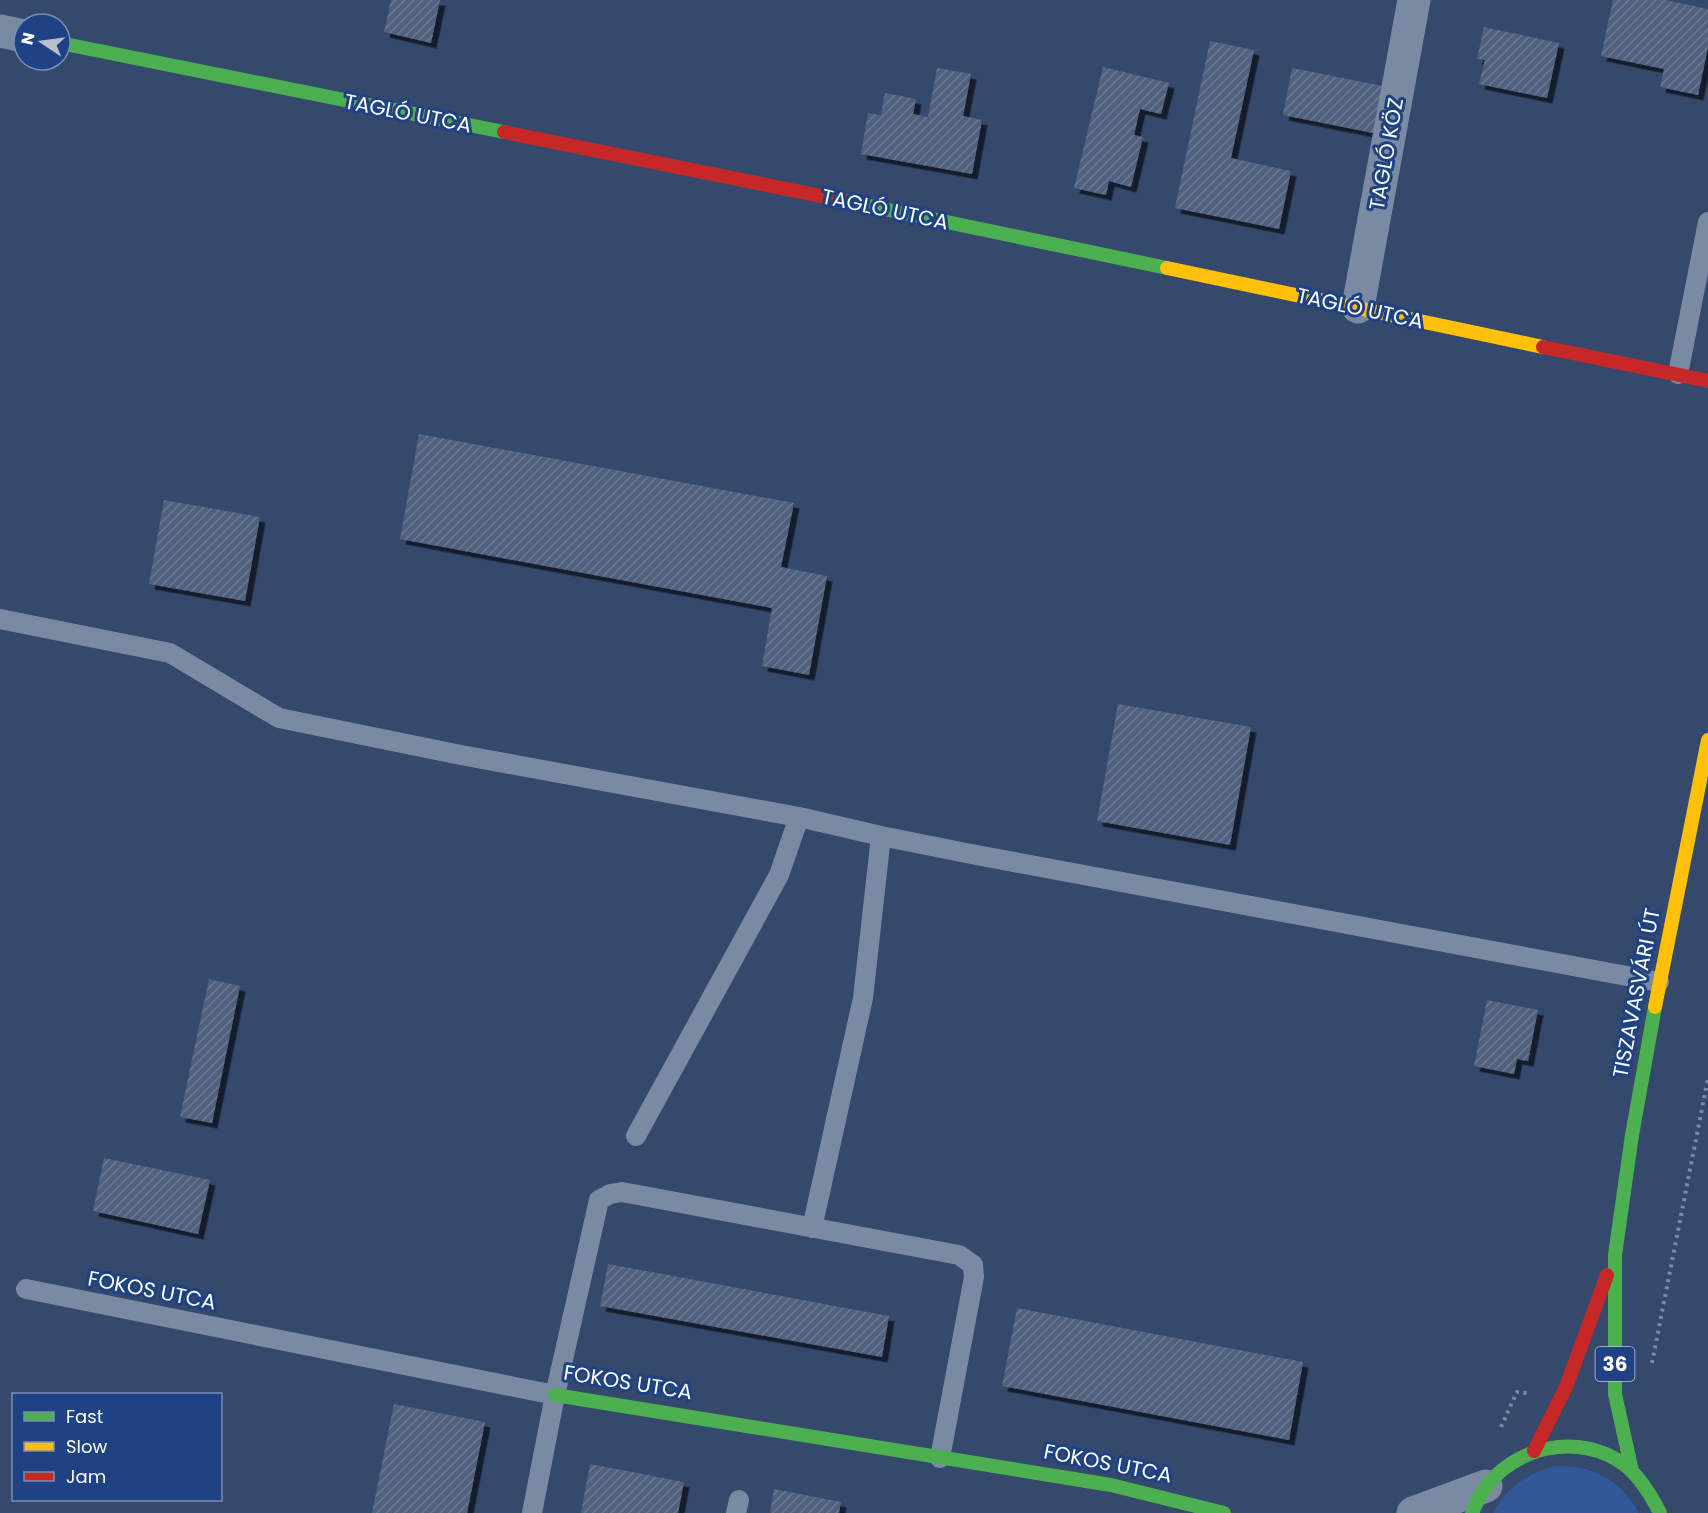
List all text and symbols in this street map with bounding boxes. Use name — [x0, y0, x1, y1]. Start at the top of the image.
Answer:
north arrow — [12, 12, 72, 72]
text: N — [15, 30, 40, 47]
street label: TAGLÓ UTCA — [342, 86, 474, 140]
street label: TAGLÓ KÖZ — [1362, 96, 1410, 212]
street label: TAGLÓ UTCA — [819, 181, 951, 237]
street label: TAGLÓ UTCA — [1294, 280, 1426, 336]
street label: TISZAVASVÁRI ÚT — [1605, 906, 1667, 1080]
street label: FOKOS UTCA — [85, 1263, 219, 1317]
road number: 36 — [1596, 1347, 1634, 1381]
street label: FOKOS UTCA — [562, 1358, 694, 1406]
legend — [12, 1393, 222, 1501]
text: Fast — [66, 1404, 103, 1429]
text: Slow — [66, 1434, 108, 1459]
street label: FOKOS UTCA — [1041, 1436, 1175, 1490]
text: Jam — [66, 1464, 106, 1489]

